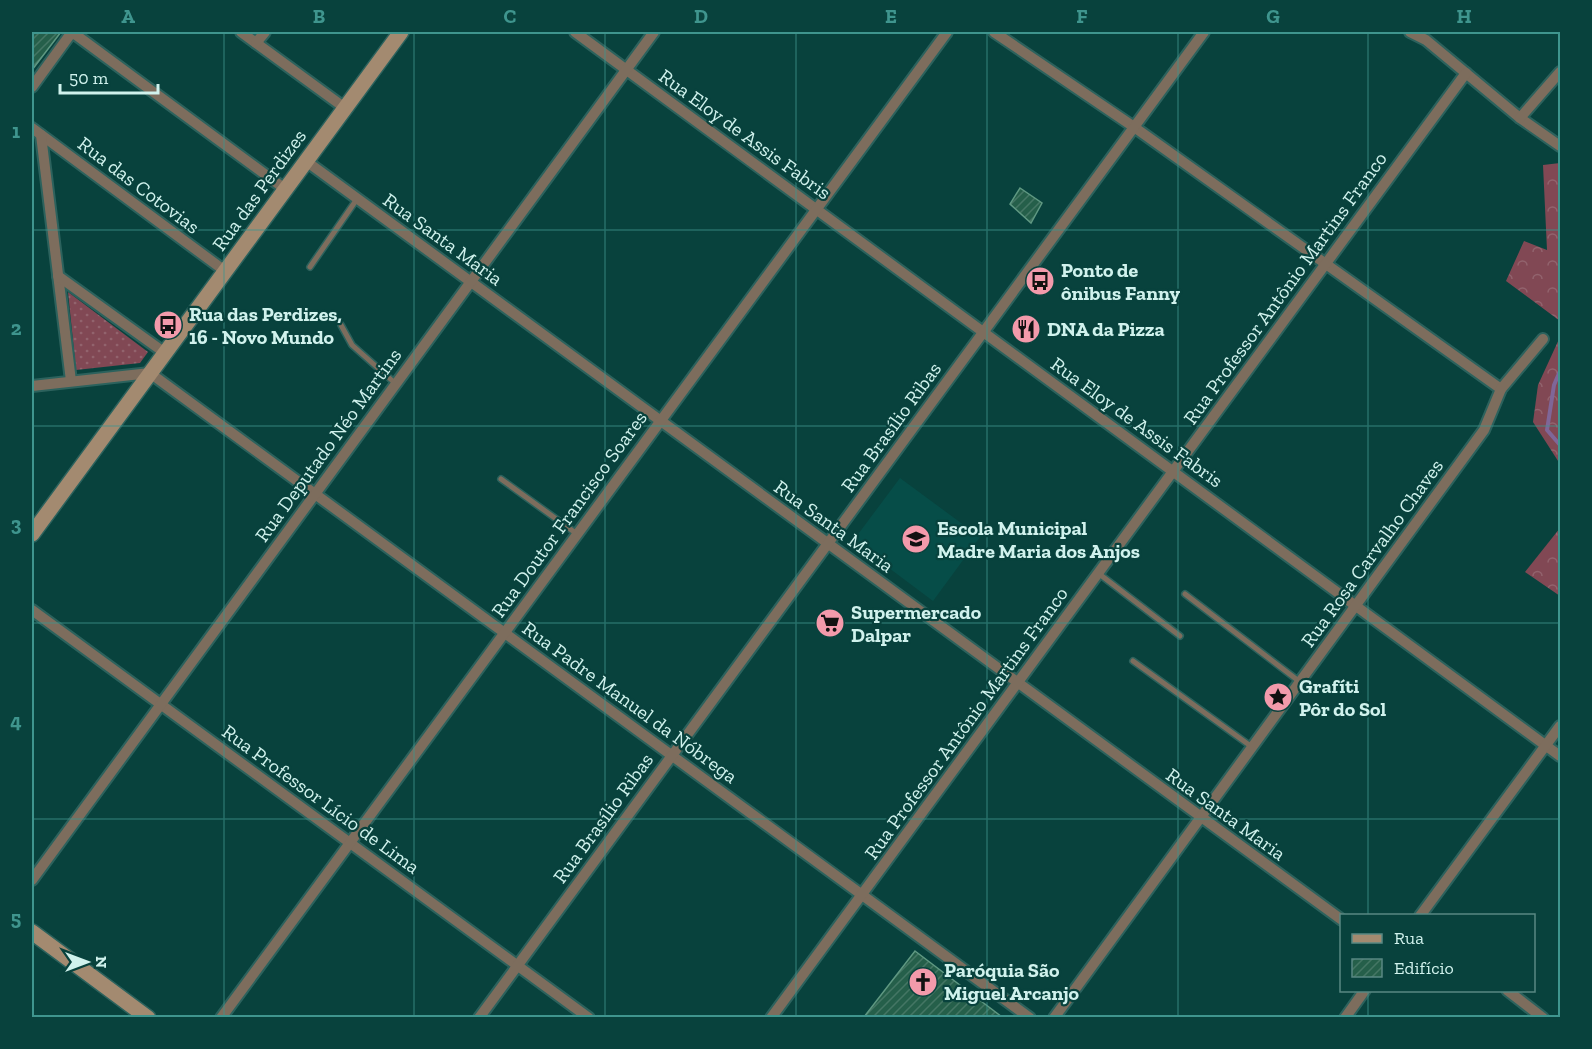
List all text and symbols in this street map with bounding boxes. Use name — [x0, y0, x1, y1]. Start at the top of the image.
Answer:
text: A — [121, 4, 135, 28]
text: B — [313, 4, 325, 28]
text: C — [504, 4, 517, 28]
text: D — [694, 4, 708, 28]
text: E — [885, 4, 897, 28]
text: F — [1076, 4, 1088, 28]
text: G — [1266, 4, 1280, 28]
text: H — [1456, 4, 1472, 28]
scale bar — [60, 57, 158, 95]
street label: Rua Eloy de Assis Fabris — [654, 64, 836, 204]
text: 50 m — [69, 67, 109, 89]
text: 1 — [12, 119, 20, 143]
street label: Rua das Perdizes — [207, 124, 311, 256]
street label: Rua das Cotovias — [73, 131, 205, 239]
street label: Rua Professor Antônio Martins Franco — [1178, 147, 1392, 429]
street label: Rua Santa Maria — [379, 188, 508, 291]
place label: Ponto de ônibus Fanny — [1061, 258, 1180, 305]
bus stop icon: Ponto de ônibus Fanny — [1024, 265, 1056, 297]
place label: Rua das Perdizes, 16 - Novo Mundo — [189, 302, 342, 349]
bus stop icon: Rua das Perdizes, 16 - Novo Mundo — [152, 309, 184, 341]
restaurant icon: DNA da Pizza — [1010, 313, 1042, 345]
text: 2 — [11, 316, 22, 340]
place label: DNA da Pizza — [1047, 317, 1165, 341]
street label: Rua Deputado Néo Martins — [250, 343, 406, 547]
street label: Rua Eloy de Assis Fabris — [1046, 352, 1228, 492]
street label: Rua Brasílio Ribas — [836, 357, 946, 497]
street label: Rua Doutor Francisco Soares — [486, 406, 652, 622]
street label: Rua Rosa Carvalho Chaves — [1296, 454, 1448, 652]
street label: Rua Santa Maria — [770, 475, 899, 578]
text: 3 — [11, 512, 22, 536]
place label: Escola Municipal Madre Maria dos Anjos — [937, 516, 1140, 563]
school or university icon: Escola Municipal Madre Maria dos Anjos — [900, 523, 932, 555]
street label: Rua Professor Antônio Martins Franco — [859, 582, 1073, 864]
place label: Supermercado Dalpar — [851, 600, 982, 647]
supermarket icon: Supermercado Dalpar — [814, 607, 846, 639]
street label: Rua Padre Manuel da Nóbrega — [518, 616, 743, 788]
place label: Grafíti Pôr do Sol — [1299, 674, 1386, 721]
place icon: Grafíti Pôr do Sol — [1262, 681, 1294, 713]
text: 4 — [10, 709, 22, 733]
street label: Rua Professor Lício de Lima — [218, 719, 425, 879]
street label: Rua Brasílio Ribas — [548, 748, 658, 888]
street label: Rua Santa Maria — [1162, 763, 1291, 866]
text: 5 — [11, 906, 21, 930]
legend — [1340, 914, 1535, 992]
text: Rua — [1394, 927, 1424, 949]
north arrow — [57, 932, 117, 992]
text: N — [92, 956, 111, 968]
text: Edifício — [1394, 957, 1454, 979]
place label: Paróquia São Miguel Arcanjo — [944, 958, 1080, 1005]
church icon: Paróquia São Miguel Arcanjo — [907, 966, 939, 998]

